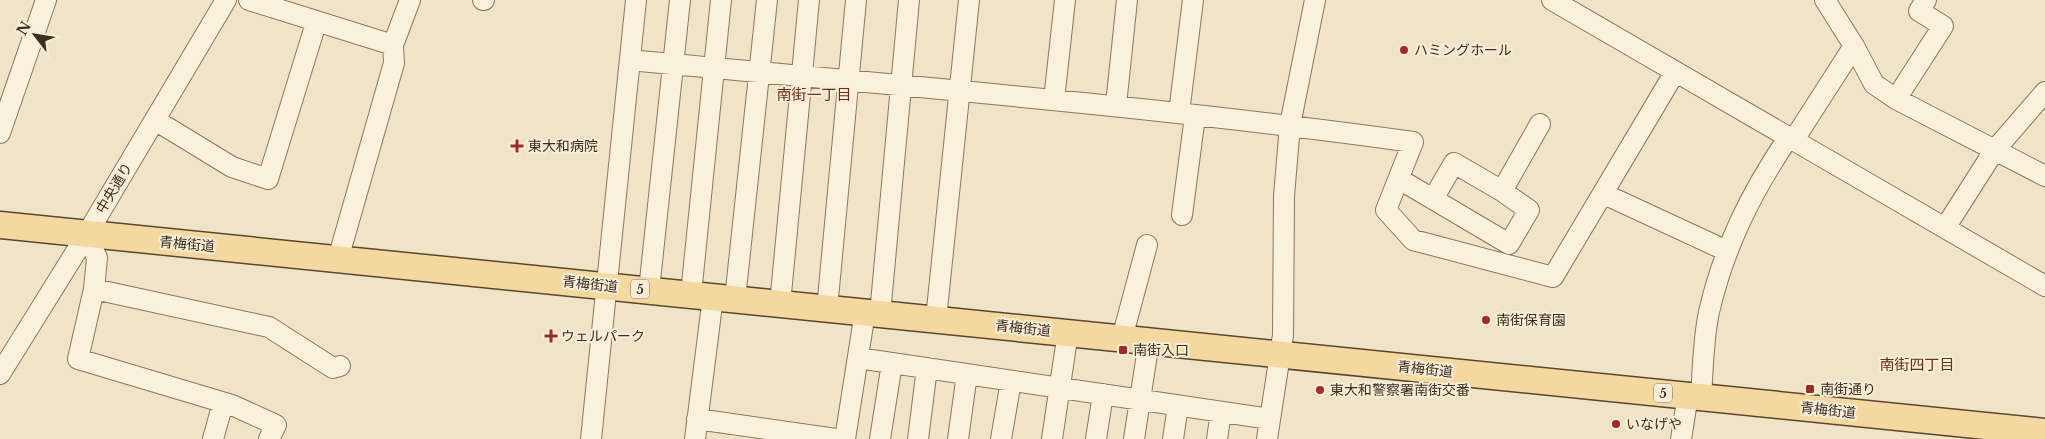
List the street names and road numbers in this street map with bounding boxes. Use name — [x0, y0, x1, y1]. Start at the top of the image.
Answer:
street label: 中央通り — [92, 159, 136, 217]
street label: 青梅街道 — [158, 233, 216, 255]
street label: 青梅街道 — [561, 272, 619, 296]
road number: 5 — [631, 280, 649, 298]
street label: 青梅街道 — [994, 316, 1052, 340]
street label: 青梅街道 — [1396, 357, 1454, 381]
road number: 5 — [1654, 383, 1672, 402]
street label: 青梅街道 — [1799, 398, 1857, 422]

